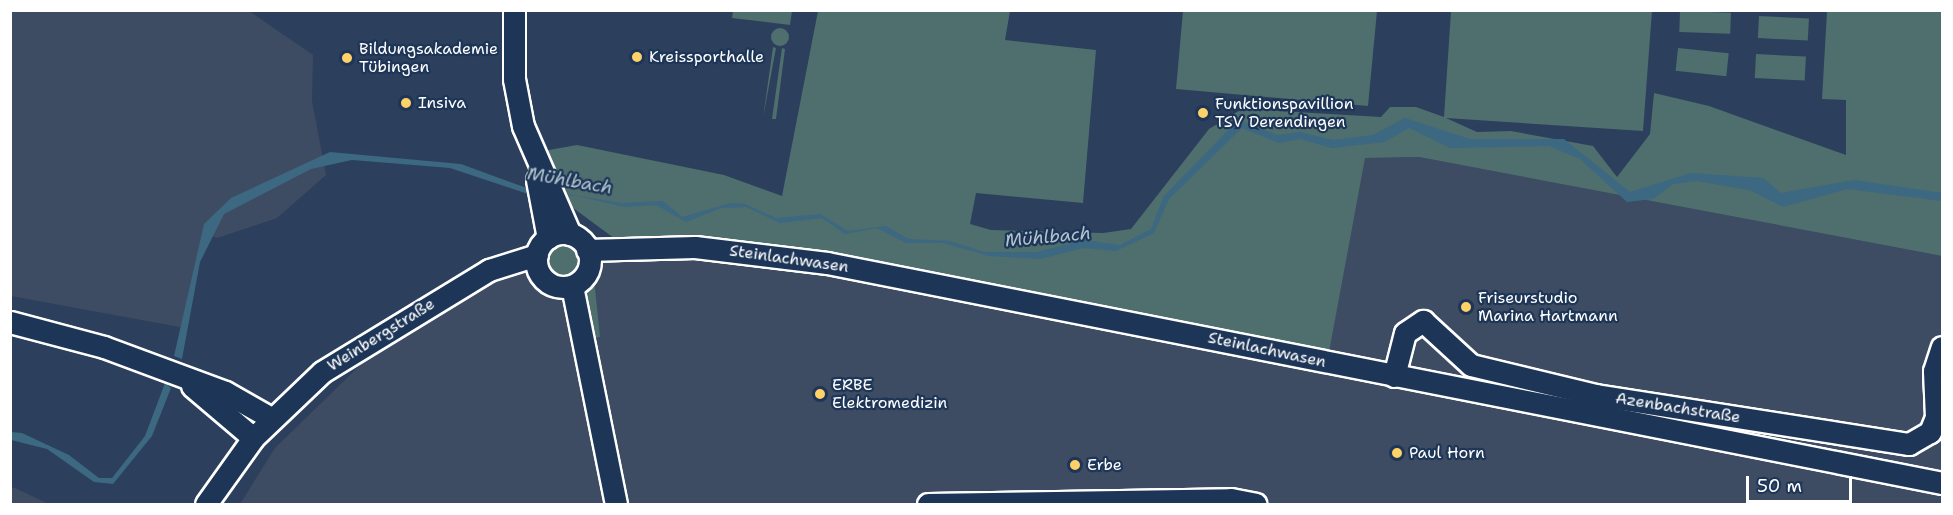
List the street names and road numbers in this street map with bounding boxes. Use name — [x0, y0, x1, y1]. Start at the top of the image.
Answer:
street label: Steinlachwasen — [728, 241, 850, 277]
street label: Weinbergstraße — [324, 294, 438, 376]
street label: Steinlachwasen — [1206, 328, 1328, 372]
street label: Azenbachstraße — [1614, 389, 1742, 427]

